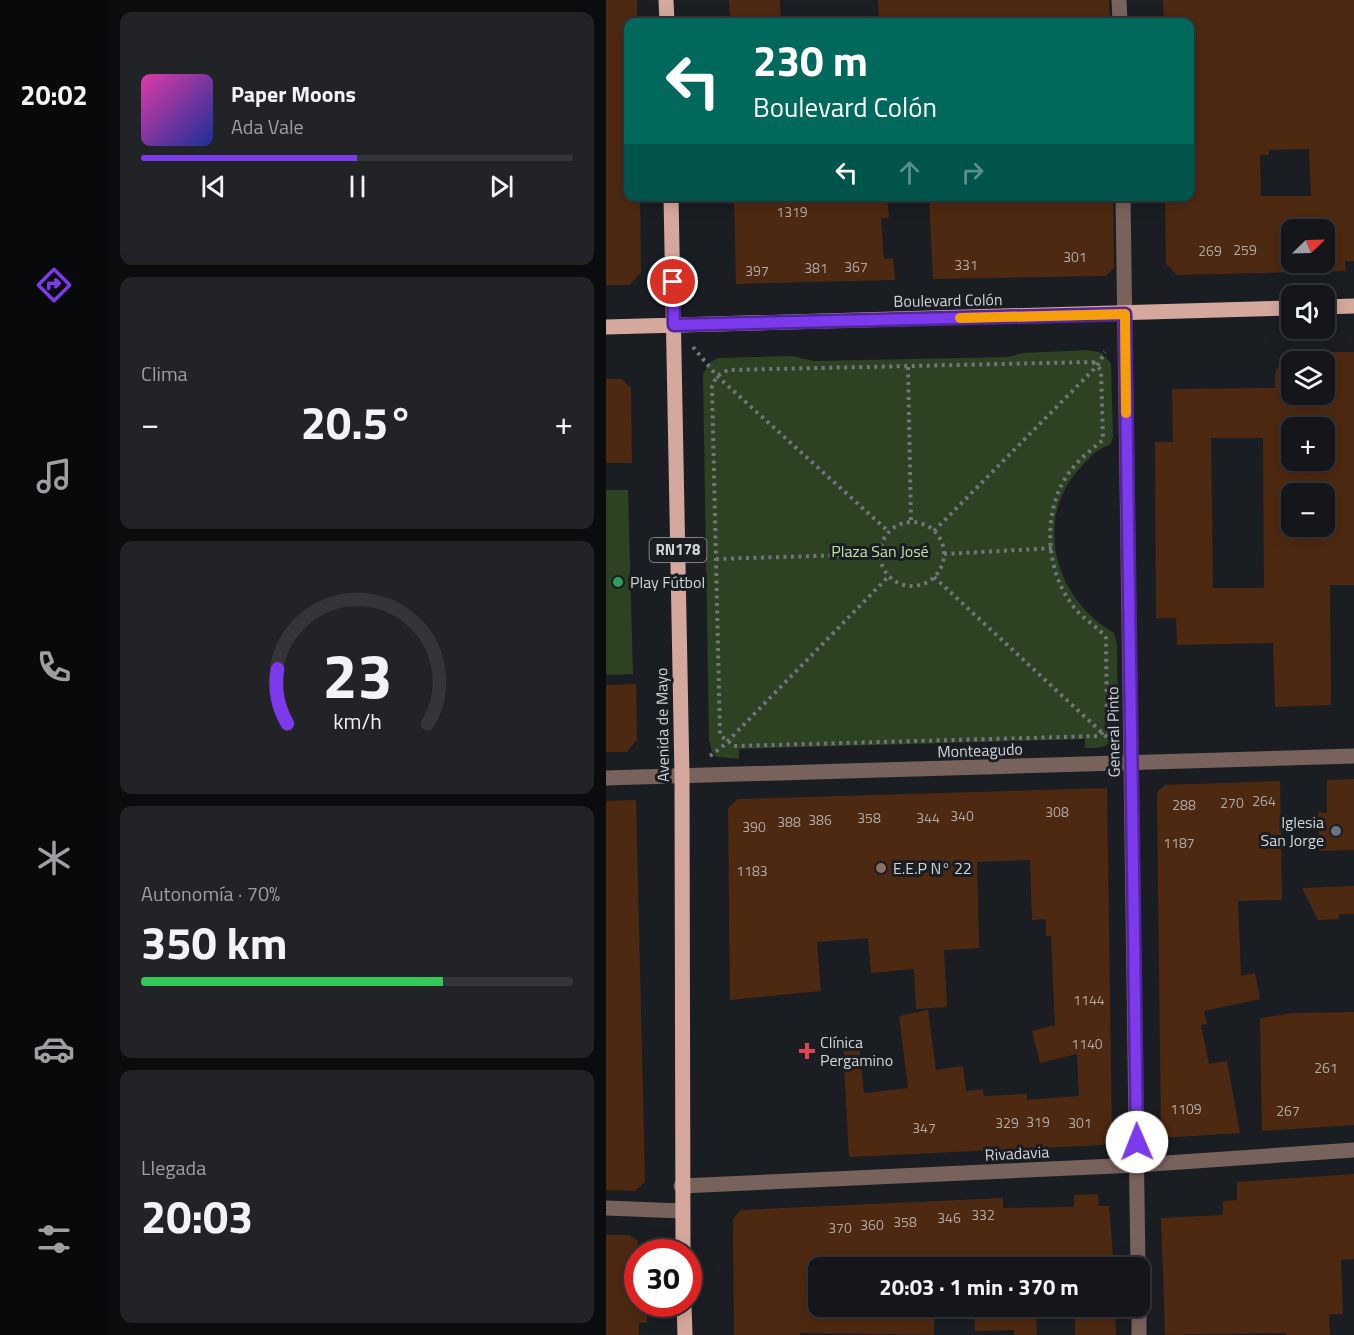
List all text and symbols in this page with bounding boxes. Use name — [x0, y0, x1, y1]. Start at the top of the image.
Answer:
text: 230 m — [753, 28, 868, 92]
icon: left — [654, 42, 732, 120]
text: 20:02 — [20, 74, 88, 115]
text: Paper Moons — [231, 77, 356, 111]
text: Boulevard Colón — [753, 86, 937, 127]
text: Ada Vale — [231, 111, 304, 142]
icon: left — [830, 156, 863, 189]
icon: ahead — [893, 156, 926, 189]
icon: right — [956, 156, 989, 189]
icon: previous — [197, 170, 230, 203]
icon: pause — [341, 170, 374, 203]
icon: next — [485, 170, 518, 203]
house number: 1319 — [776, 201, 808, 222]
north arrow — [1281, 219, 1335, 273]
map controls — [1281, 219, 1335, 537]
house number: 259 — [1233, 239, 1257, 260]
house number: 269 — [1198, 240, 1222, 261]
house number: 301 — [1063, 246, 1087, 267]
house number: 331 — [954, 254, 978, 275]
pin — [647, 256, 698, 307]
house number: 367 — [844, 256, 868, 277]
house number: 381 — [804, 257, 828, 278]
house number: 397 — [745, 260, 769, 281]
icon: directions — [33, 264, 75, 306]
icon: arrive — [656, 265, 689, 298]
button: sound — [1281, 285, 1335, 339]
street label: Boulevard Colón — [893, 287, 1003, 313]
button: layers — [1281, 351, 1335, 405]
text: Clima — [141, 358, 188, 389]
text: 20.5° — [301, 388, 413, 456]
text: − — [141, 398, 159, 448]
text: + — [555, 398, 573, 448]
button: + — [1281, 417, 1335, 471]
icon: music — [33, 455, 75, 497]
button: − — [1281, 483, 1335, 537]
road number: RN178 — [650, 538, 706, 562]
park label: Plaza San José — [831, 539, 929, 563]
place label: Play Fútbol — [630, 570, 705, 594]
marker: Play Fútbol — [611, 575, 625, 589]
text: 23 — [322, 628, 392, 723]
icon: phone — [33, 646, 75, 688]
street label: Avenida de Mayo — [649, 668, 675, 782]
street label: General Pinto — [1100, 686, 1126, 778]
text: km/h — [333, 706, 381, 738]
street label: Monteagudo — [937, 737, 1023, 763]
house number: 264 — [1252, 790, 1276, 811]
house number: 270 — [1220, 792, 1244, 813]
house number: 288 — [1172, 794, 1196, 815]
house number: 308 — [1045, 801, 1069, 822]
house number: 340 — [950, 805, 974, 826]
house number: 358 — [857, 807, 881, 828]
house number: 344 — [916, 807, 940, 828]
house number: 386 — [808, 809, 832, 830]
place label: Iglesia San Jorge — [1260, 810, 1324, 852]
house number: 388 — [777, 811, 801, 832]
house number: 390 — [742, 816, 766, 837]
marker: Iglesia San Jorge — [1329, 824, 1343, 838]
house number: 1187 — [1163, 832, 1195, 853]
icon: climate — [33, 837, 75, 879]
place label: E.E.P N° 22 — [893, 856, 972, 880]
house number: 1183 — [736, 860, 768, 881]
marker: E.E.P N° 22 — [874, 861, 888, 875]
text: Autonomía · 70% — [141, 878, 280, 909]
text: 350 km — [141, 908, 287, 976]
house number: 1144 — [1073, 989, 1105, 1010]
icon: car — [33, 1028, 75, 1070]
place label: Clínica Pergamino — [820, 1030, 893, 1072]
house number: 1140 — [1071, 1033, 1103, 1054]
marker: Clínica Pergamino — [798, 1042, 816, 1060]
house number: 261 — [1314, 1057, 1338, 1078]
house number: 1109 — [1170, 1098, 1202, 1119]
house number: 267 — [1276, 1100, 1300, 1121]
position arrow — [1105, 1110, 1169, 1174]
house number: 319 — [1026, 1111, 1050, 1132]
house number: 329 — [995, 1112, 1019, 1133]
house number: 301 — [1068, 1112, 1092, 1133]
house number: 347 — [912, 1117, 936, 1138]
street label: Rivadavia — [984, 1139, 1050, 1167]
text: Llegada — [141, 1152, 206, 1183]
text: 20:03 — [141, 1182, 253, 1250]
house number: 332 — [971, 1204, 995, 1225]
house number: 346 — [937, 1207, 961, 1228]
house number: 358 — [893, 1211, 917, 1232]
house number: 360 — [860, 1214, 884, 1235]
house number: 370 — [828, 1217, 852, 1238]
icon: filters — [33, 1218, 75, 1260]
speed limit sign: 30 — [624, 1239, 702, 1317]
text: 20:03 · 1 min · 370 m — [879, 1270, 1079, 1304]

